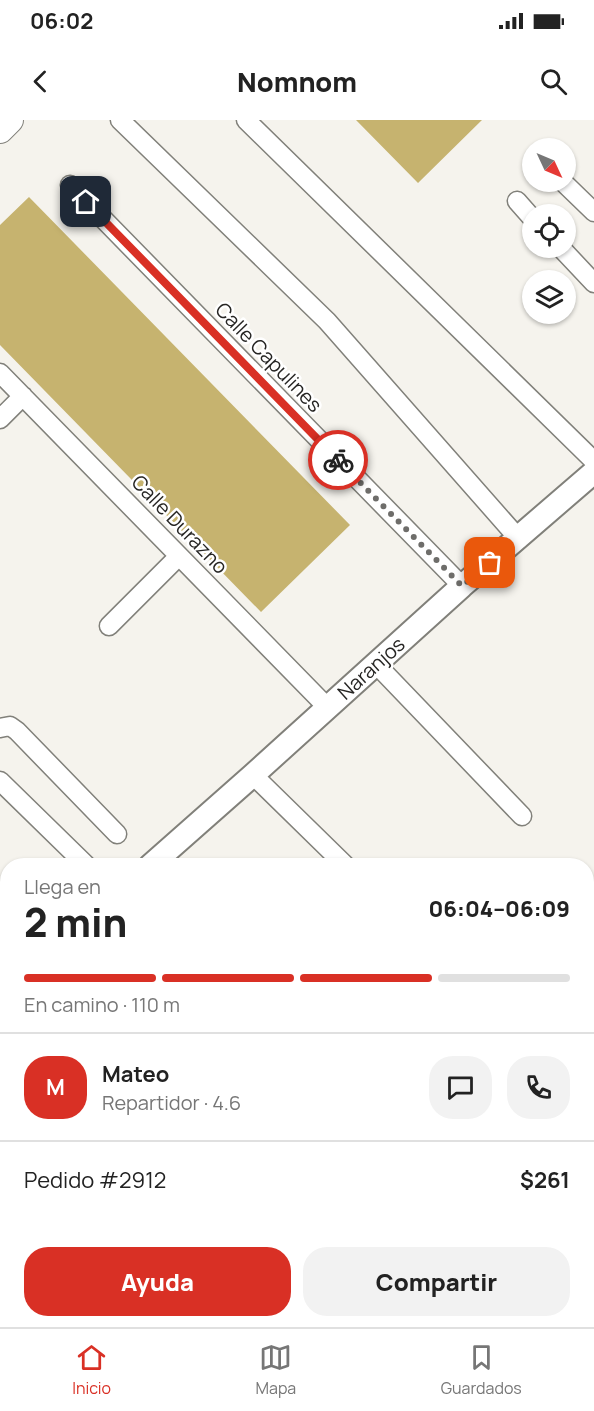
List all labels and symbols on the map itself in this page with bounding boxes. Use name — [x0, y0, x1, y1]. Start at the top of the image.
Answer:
north arrow — [522, 138, 576, 192]
pin — [60, 176, 111, 227]
street label: Calle Capulines — [210, 296, 328, 418]
courier — [308, 430, 368, 490]
street label: Calle Durazno — [126, 469, 234, 580]
pin — [464, 537, 515, 588]
street label: Naranjos — [332, 631, 410, 705]

